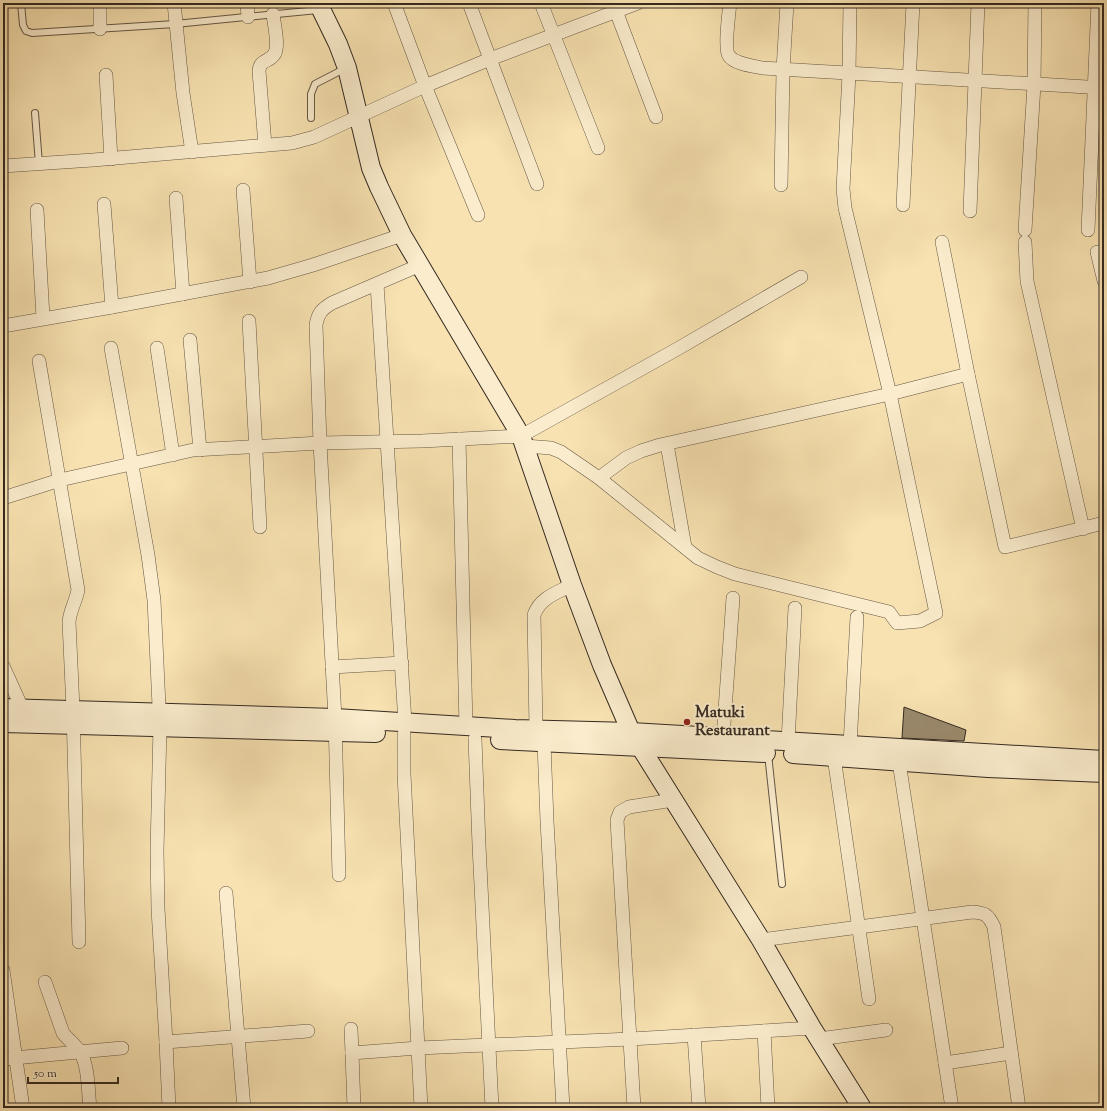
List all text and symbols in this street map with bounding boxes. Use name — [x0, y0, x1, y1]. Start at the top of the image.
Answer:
place label: Matuki Restaurant — [695, 702, 770, 743]
marker: Matuki Restaurant — [682, 717, 692, 727]
scale bar — [28, 1059, 118, 1085]
text: 50 m — [33, 1065, 57, 1083]

